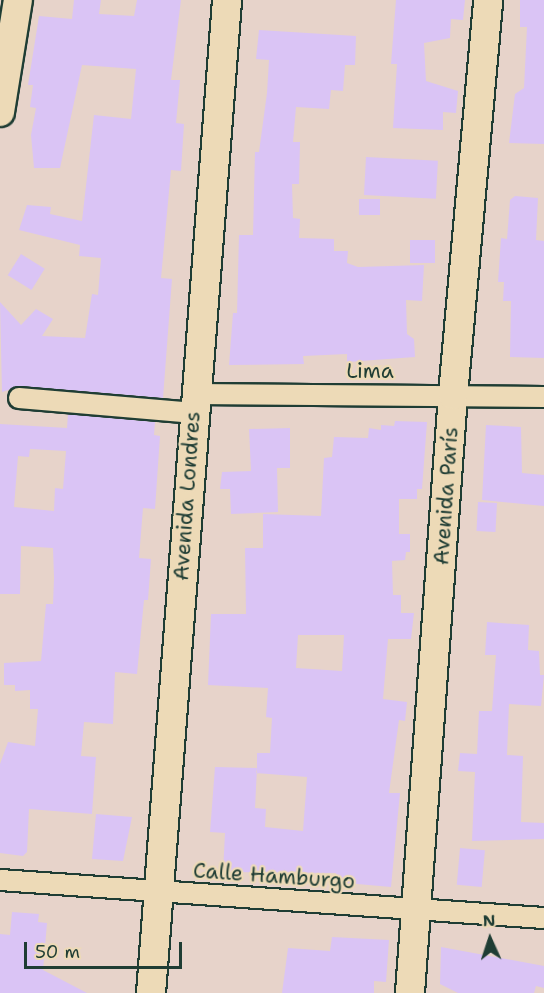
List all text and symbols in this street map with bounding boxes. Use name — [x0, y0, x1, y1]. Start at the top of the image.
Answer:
street label: Lima — [346, 358, 394, 384]
street label: Avenida Londres — [169, 410, 205, 582]
street label: Avenida París — [429, 426, 463, 566]
street label: Calle Hamburgo — [192, 858, 356, 894]
north arrow — [460, 909, 520, 969]
text: N — [482, 910, 496, 931]
scale bar — [27, 930, 184, 968]
text: 50 m — [35, 940, 80, 964]

